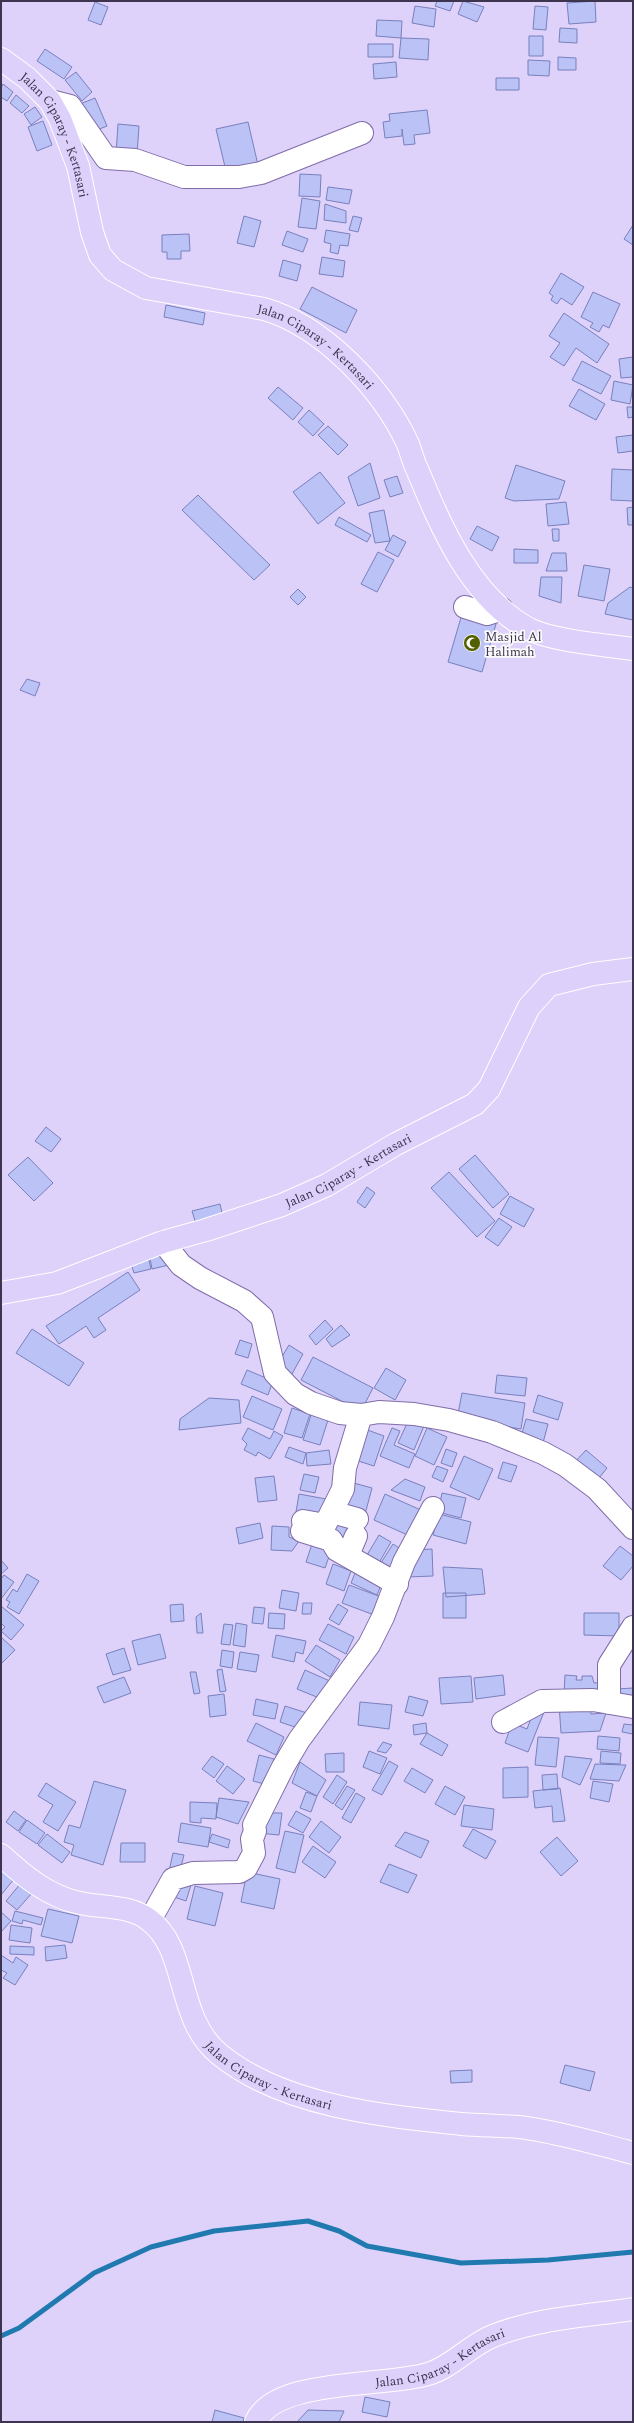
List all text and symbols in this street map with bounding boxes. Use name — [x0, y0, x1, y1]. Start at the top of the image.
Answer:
street label: Jalan Ciparay - Kertasari — [16, 67, 93, 200]
street label: Jalan Ciparay - Kertasari — [256, 299, 379, 394]
place label: Masjid Al Halimah — [485, 627, 542, 662]
mosque icon: Masjid Al Halimah — [462, 633, 482, 653]
street label: Jalan Ciparay - Kertasari — [282, 1129, 415, 1213]
street label: Jalan Ciparay - Kertasari — [199, 2037, 334, 2116]
street label: Jalan Ciparay - Kertasari — [374, 2323, 508, 2393]

